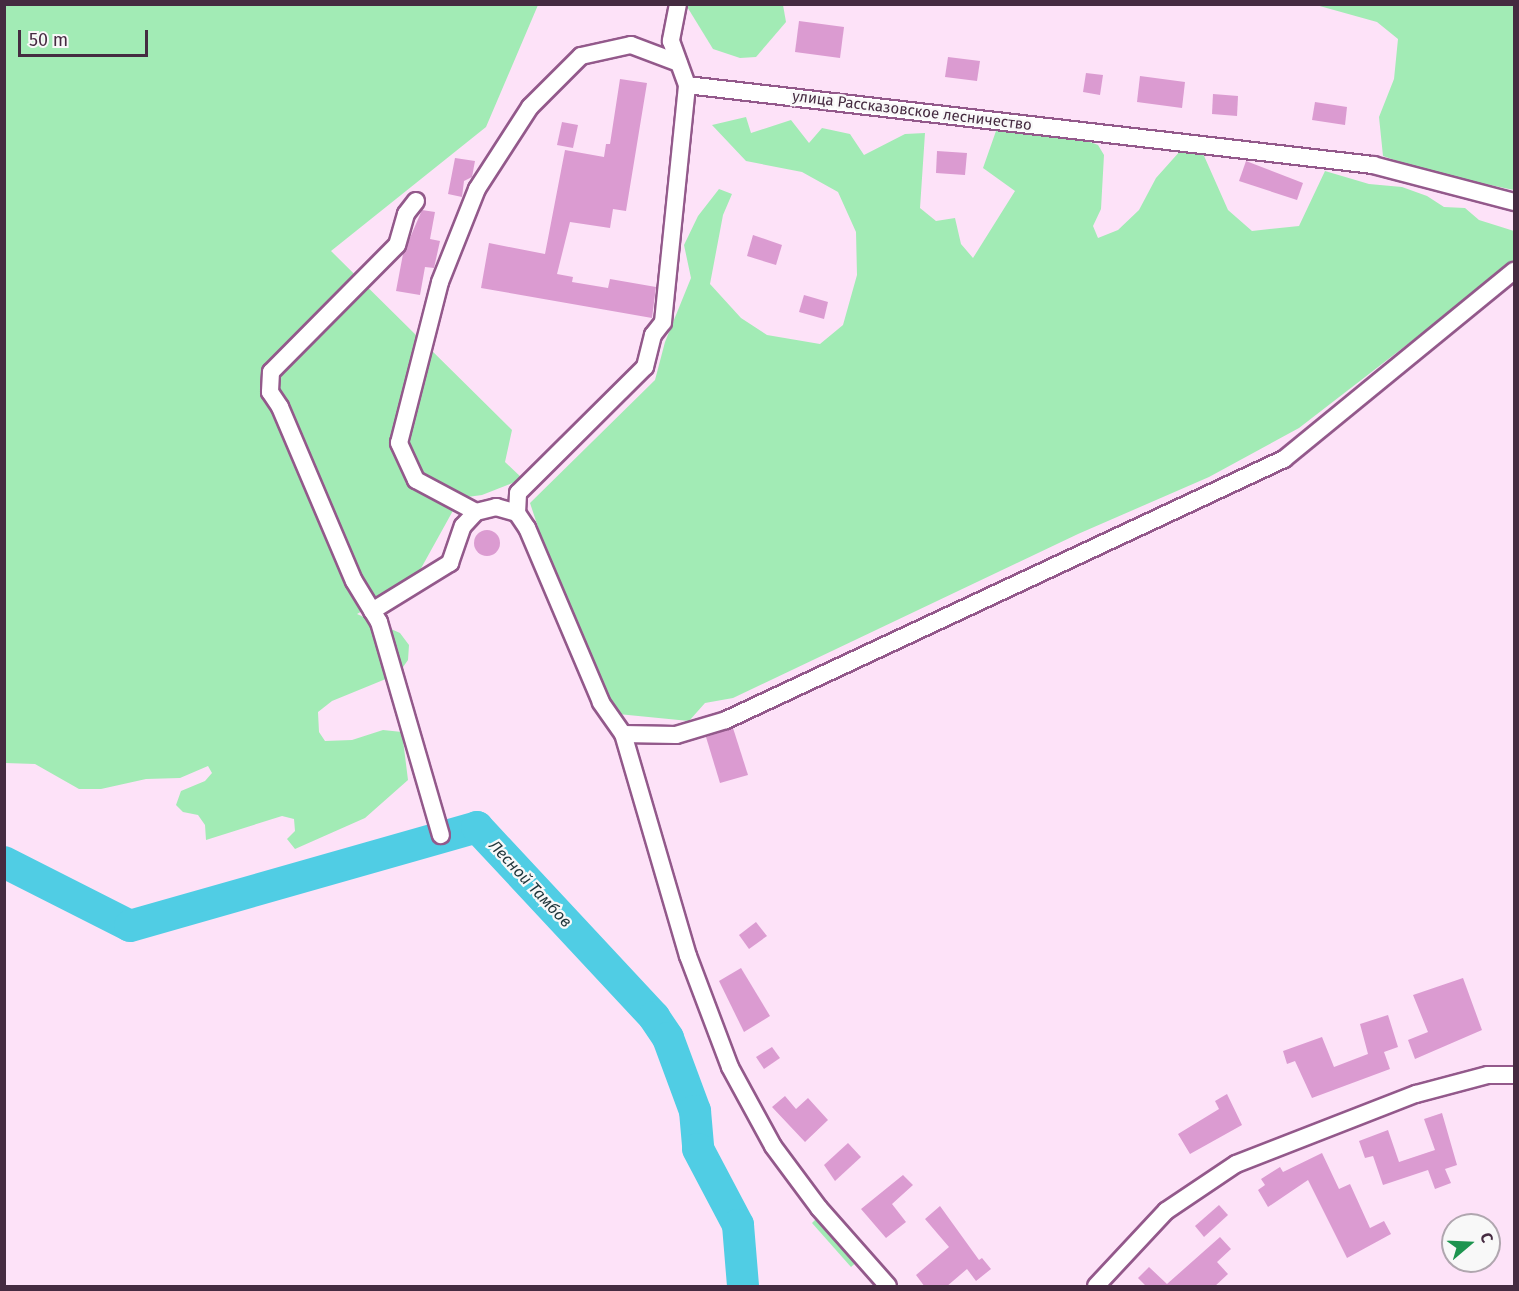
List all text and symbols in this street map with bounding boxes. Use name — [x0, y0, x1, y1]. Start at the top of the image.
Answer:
scale bar — [21, 18, 152, 56]
text: 50 m — [29, 29, 68, 51]
street label: улица Рассказовское лесничество — [791, 87, 1033, 135]
water label: Лесной Тамбов — [485, 836, 575, 932]
north arrow — [1441, 1213, 1501, 1273]
text: С — [1476, 1230, 1497, 1245]

